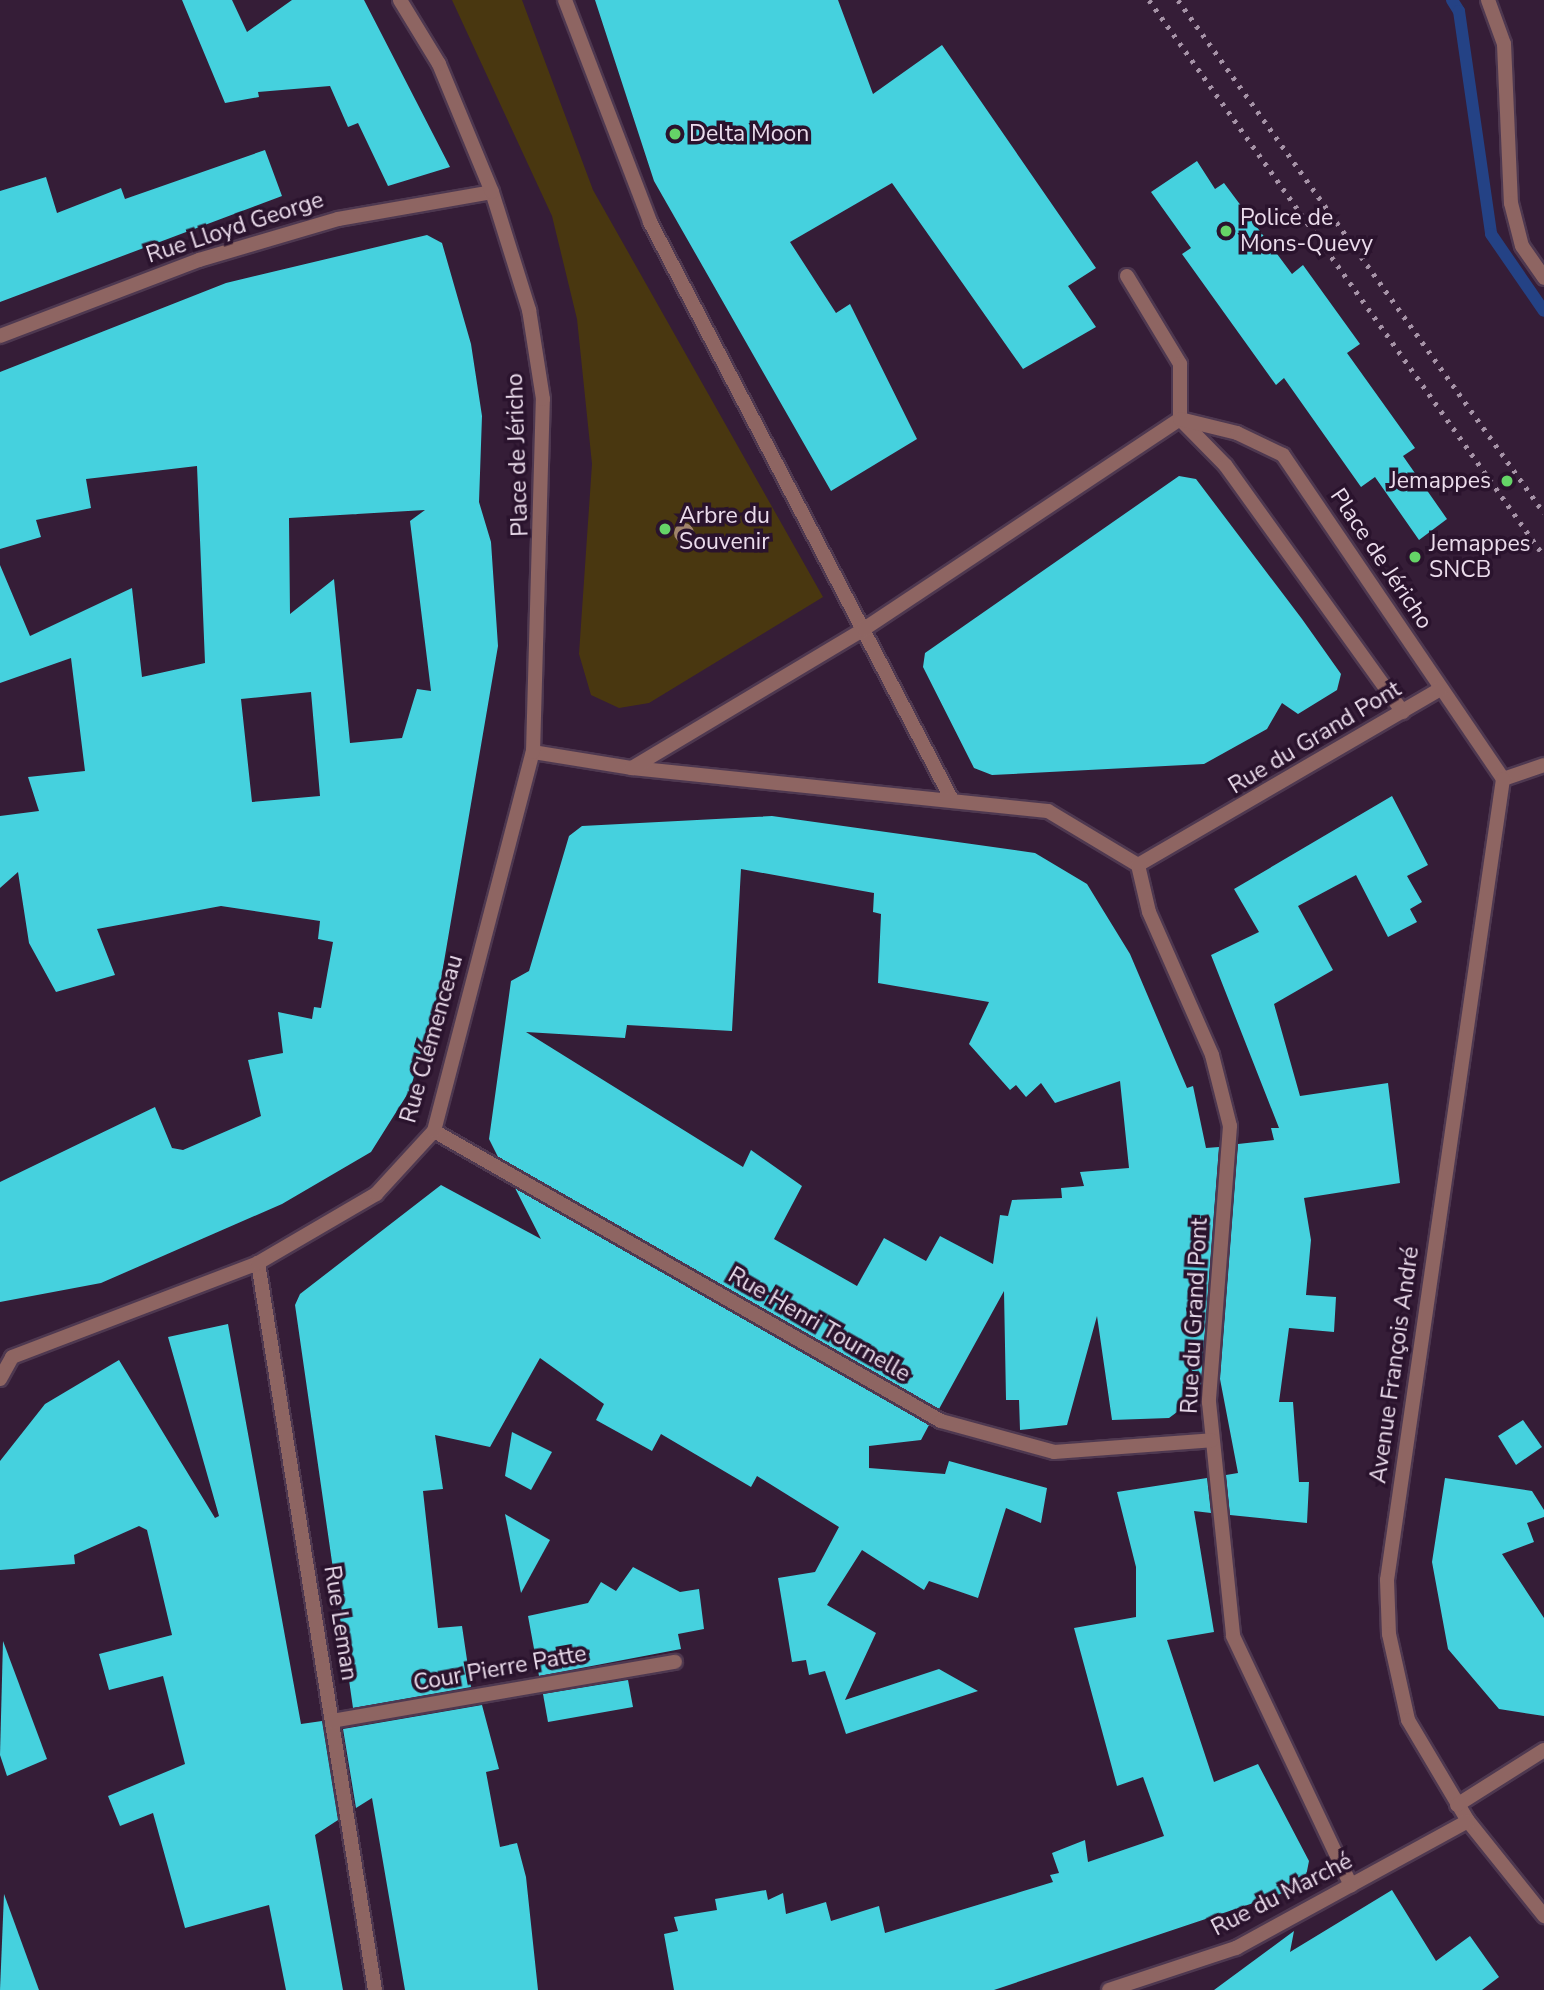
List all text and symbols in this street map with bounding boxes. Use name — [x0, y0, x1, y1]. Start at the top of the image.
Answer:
place label: Delta Moon — [689, 120, 809, 148]
marker: Delta Moon — [667, 126, 683, 142]
street label: Rue Lloyd George — [143, 186, 327, 270]
place label: Police de Mons-Quevy — [1240, 204, 1373, 258]
marker: Police de Mons-Quevy — [1218, 223, 1234, 239]
street label: Place de Jéricho — [501, 373, 535, 537]
place label: Jemappes — [1389, 467, 1491, 495]
marker: Jemappes — [1497, 471, 1517, 491]
street label: Place de Jéricho — [1324, 484, 1438, 634]
place label: Arbre du Souvenir — [679, 502, 770, 556]
marker: Arbre du Souvenir — [657, 521, 673, 537]
place label: Jemappes SNCB — [1429, 530, 1531, 584]
marker: Jemappes SNCB — [1407, 549, 1423, 565]
street label: Rue du Grand Pont — [1224, 676, 1406, 800]
street label: Rue Clémenceau — [395, 952, 469, 1126]
street label: Rue du Grand Pont — [1176, 1217, 1214, 1415]
street label: Avenue François André — [1365, 1245, 1425, 1485]
street label: Rue Henri Tournelle — [723, 1262, 915, 1388]
street label: Rue Leman — [317, 1564, 363, 1682]
street label: Cour Pierre Patte — [411, 1640, 589, 1698]
street label: Rue du Marché — [1207, 1848, 1357, 1942]

